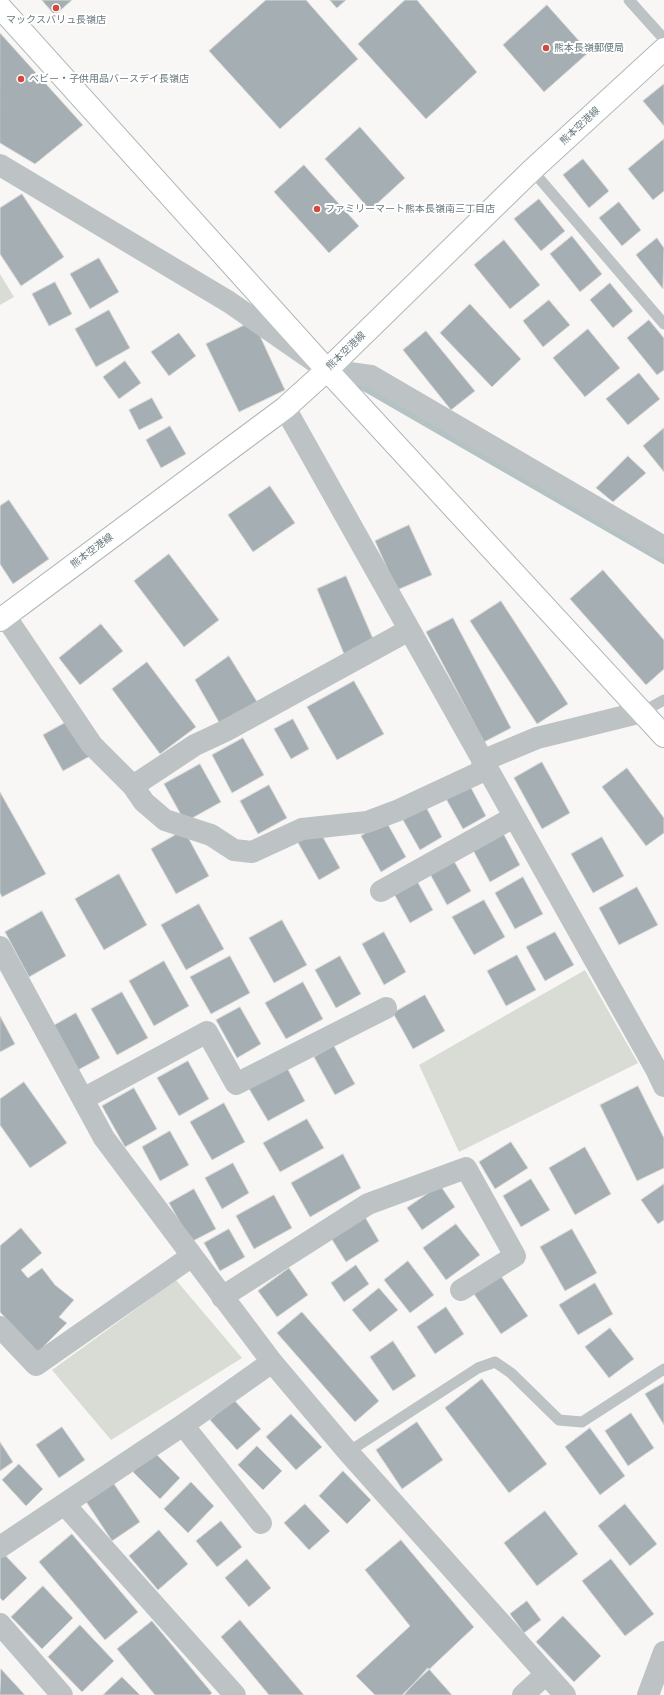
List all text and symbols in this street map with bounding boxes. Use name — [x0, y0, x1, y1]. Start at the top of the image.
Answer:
marker: マックスバリュ長嶺店 — [51, 3, 61, 13]
place label: マックスバリュ長嶺店 — [6, 14, 106, 26]
place label: 熊本長嶺郵便局 — [554, 42, 624, 54]
marker: 熊本長嶺郵便局 — [541, 43, 551, 53]
place label: ベビー・子供用品バースデイ長嶺店 — [29, 73, 189, 85]
marker: ベビー・子供用品バースデイ長嶺店 — [16, 74, 26, 84]
street label: 熊本空港線 — [558, 105, 602, 147]
place label: ファミリーマート熊本長嶺南三丁目店 — [325, 203, 495, 215]
marker: ファミリーマート熊本長嶺南三丁目店 — [312, 204, 322, 214]
street label: 熊本空港線 — [324, 329, 368, 373]
street label: 熊本空港線 — [68, 531, 116, 571]

